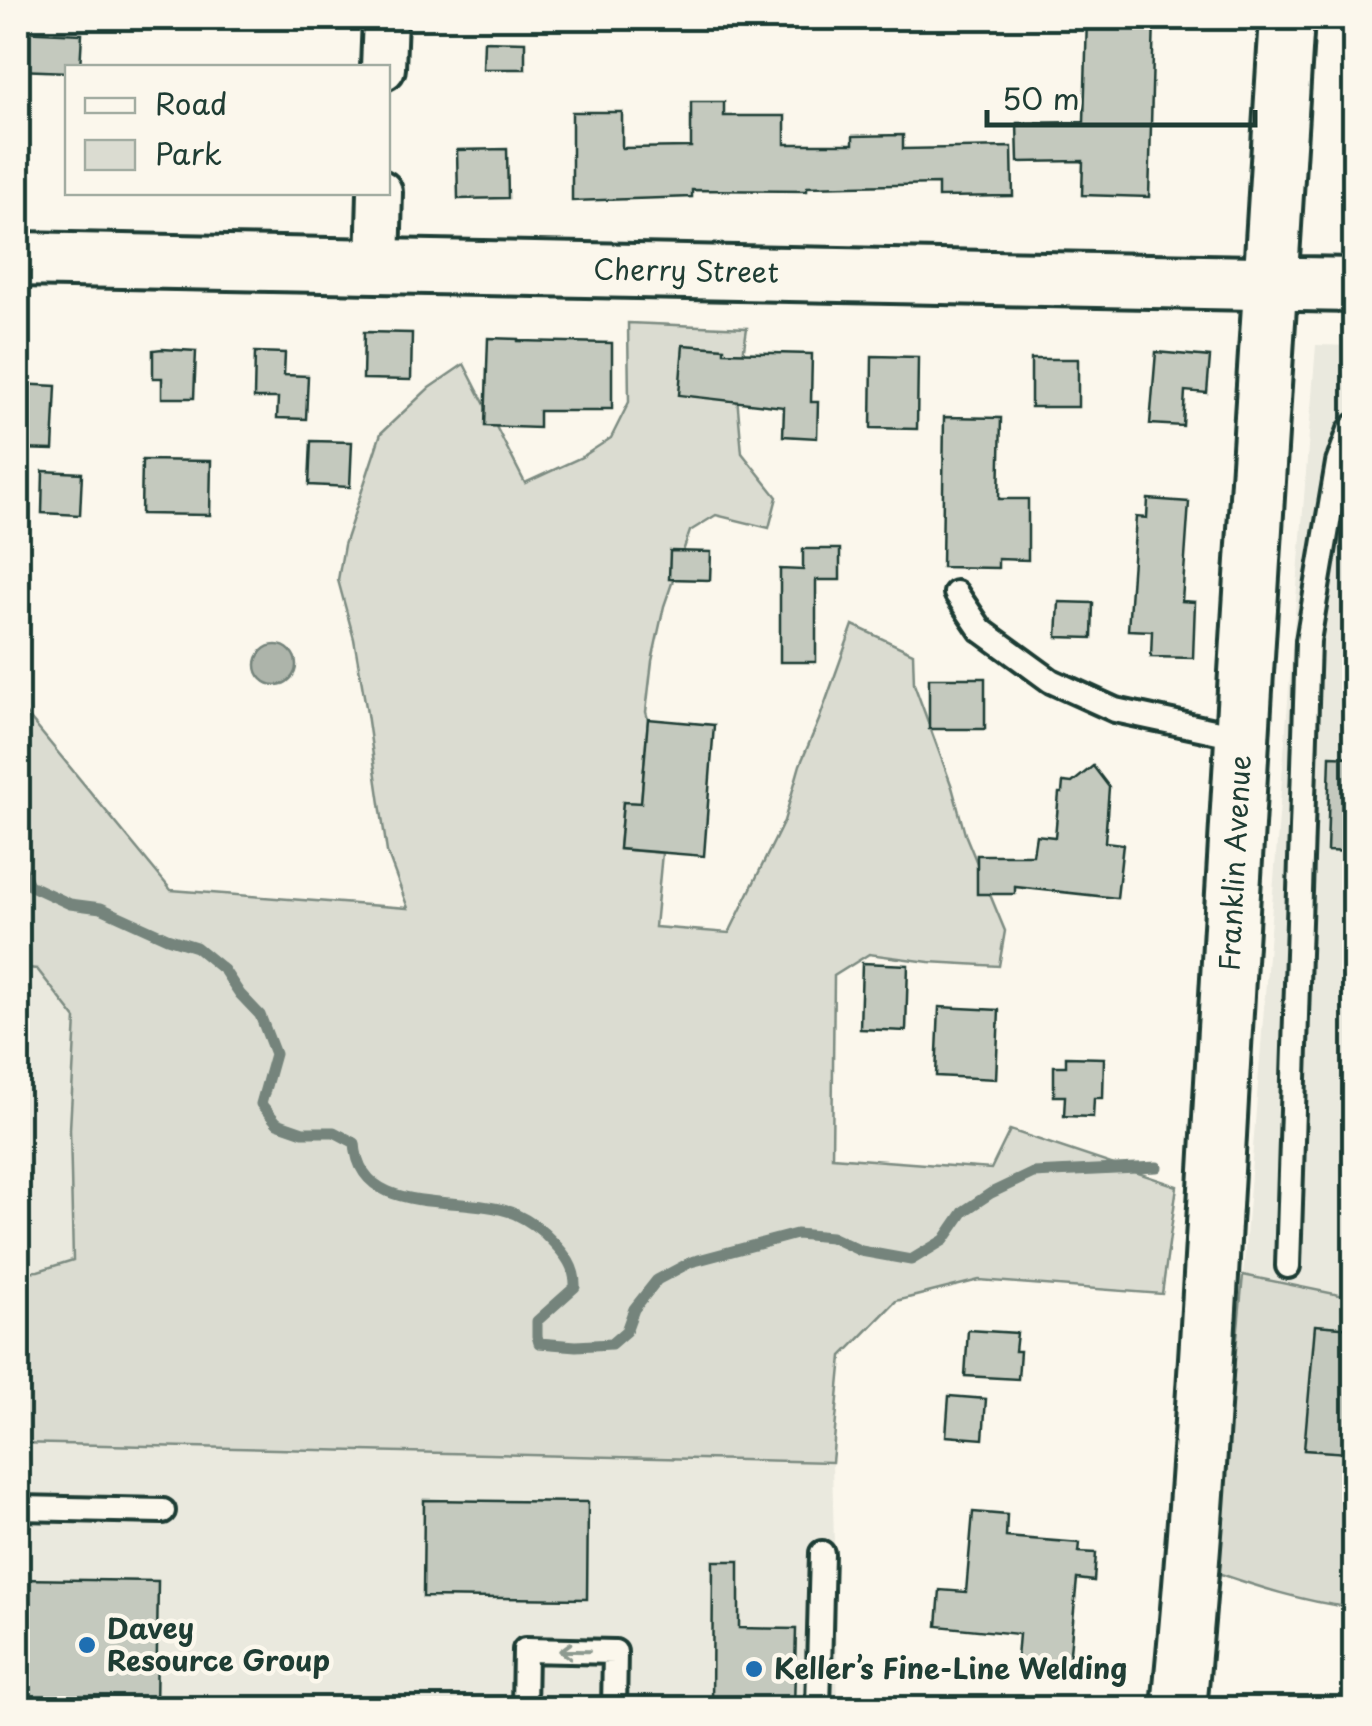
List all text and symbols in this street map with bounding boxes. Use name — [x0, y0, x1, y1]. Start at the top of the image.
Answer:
legend — [65, 65, 390, 195]
scale bar — [987, 65, 1254, 127]
text: 50 m — [1002, 75, 1080, 120]
text: Road — [155, 80, 228, 125]
text: Park — [155, 130, 222, 175]
street label: Cherry Street — [593, 246, 779, 293]
street label: Franklin Avenue — [1206, 754, 1261, 972]
place label: Davey Resource Group — [107, 1606, 330, 1681]
marker: Davey Resource Group — [76, 1634, 98, 1656]
one-way arrow — [558, 1642, 590, 1661]
place label: Keller’s Fine-Line Welding — [774, 1646, 1127, 1689]
marker: Keller’s Fine-Line Welding — [743, 1658, 765, 1680]

